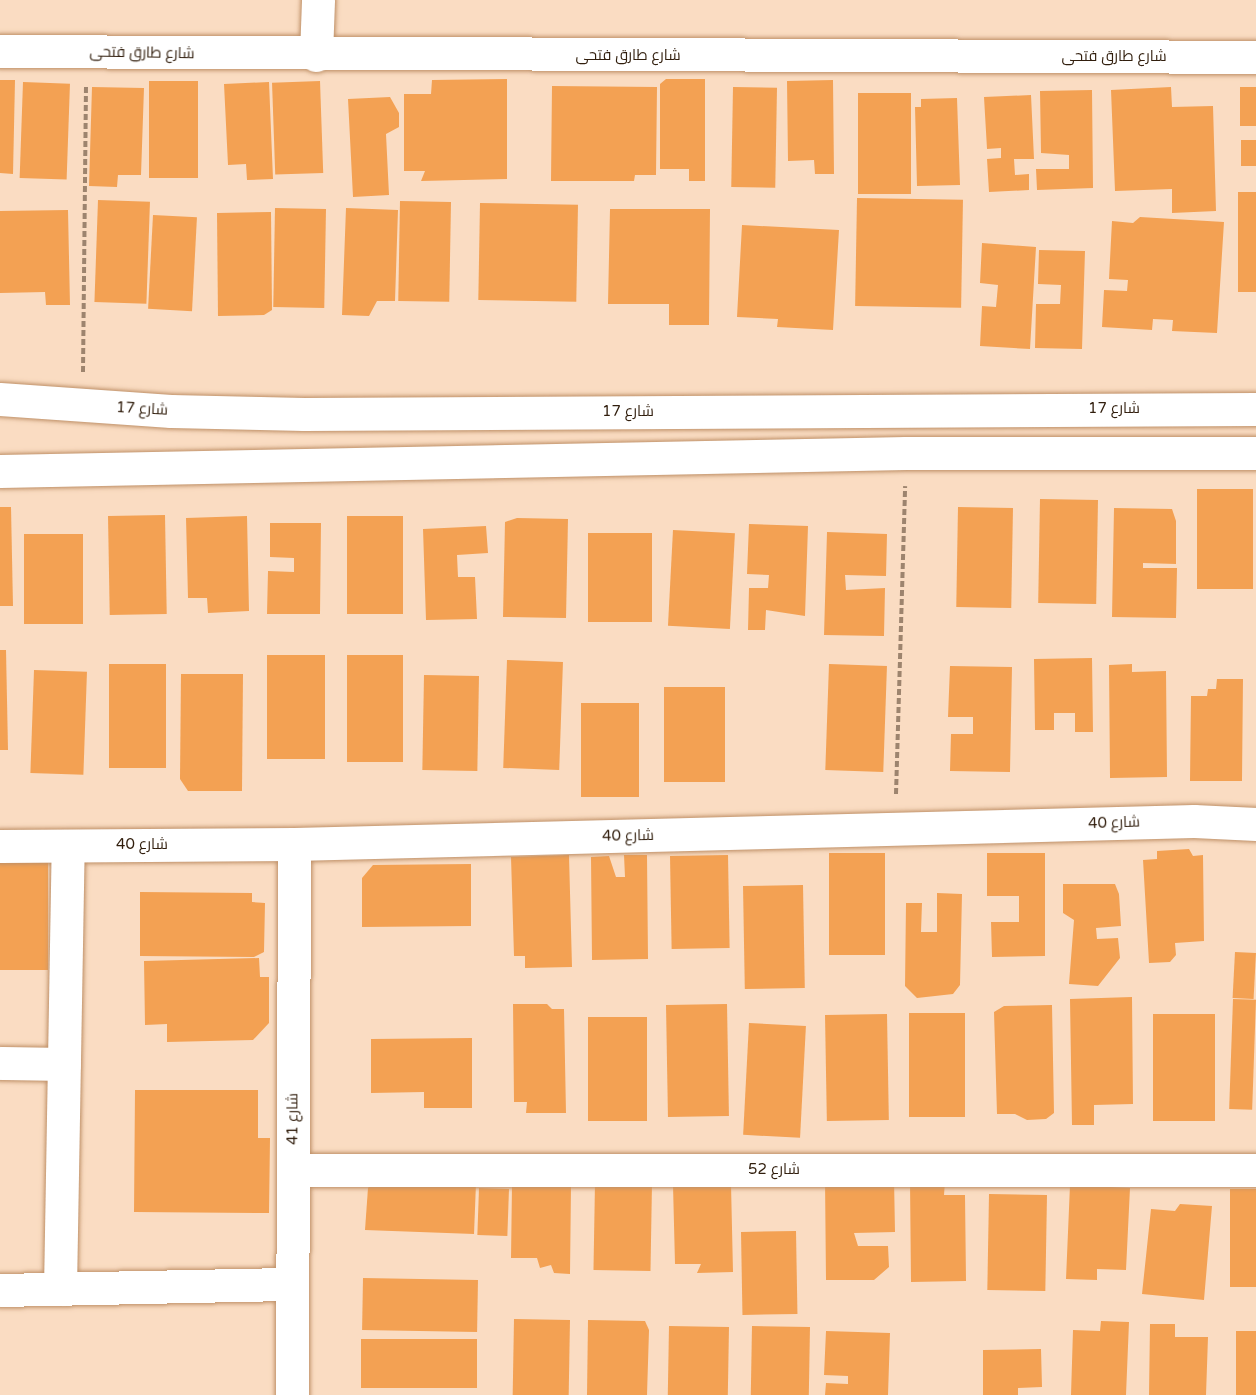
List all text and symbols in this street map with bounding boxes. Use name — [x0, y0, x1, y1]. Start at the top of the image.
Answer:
street label: شارع طارق فتحى — [89, 43, 195, 63]
street label: شارع طارق فتحى — [575, 47, 681, 65]
street label: شارع طارق فتحى — [1061, 48, 1167, 66]
street label: شارع 17 — [116, 399, 168, 419]
street label: شارع 17 — [1088, 400, 1140, 418]
street label: شارع 17 — [602, 403, 654, 421]
street label: شارع 40 — [1088, 813, 1140, 833]
street label: شارع 40 — [602, 827, 654, 845]
street label: شارع 40 — [116, 836, 168, 854]
street label: شارع 41 — [284, 1093, 302, 1145]
street label: شارع 52 — [748, 1161, 800, 1179]

